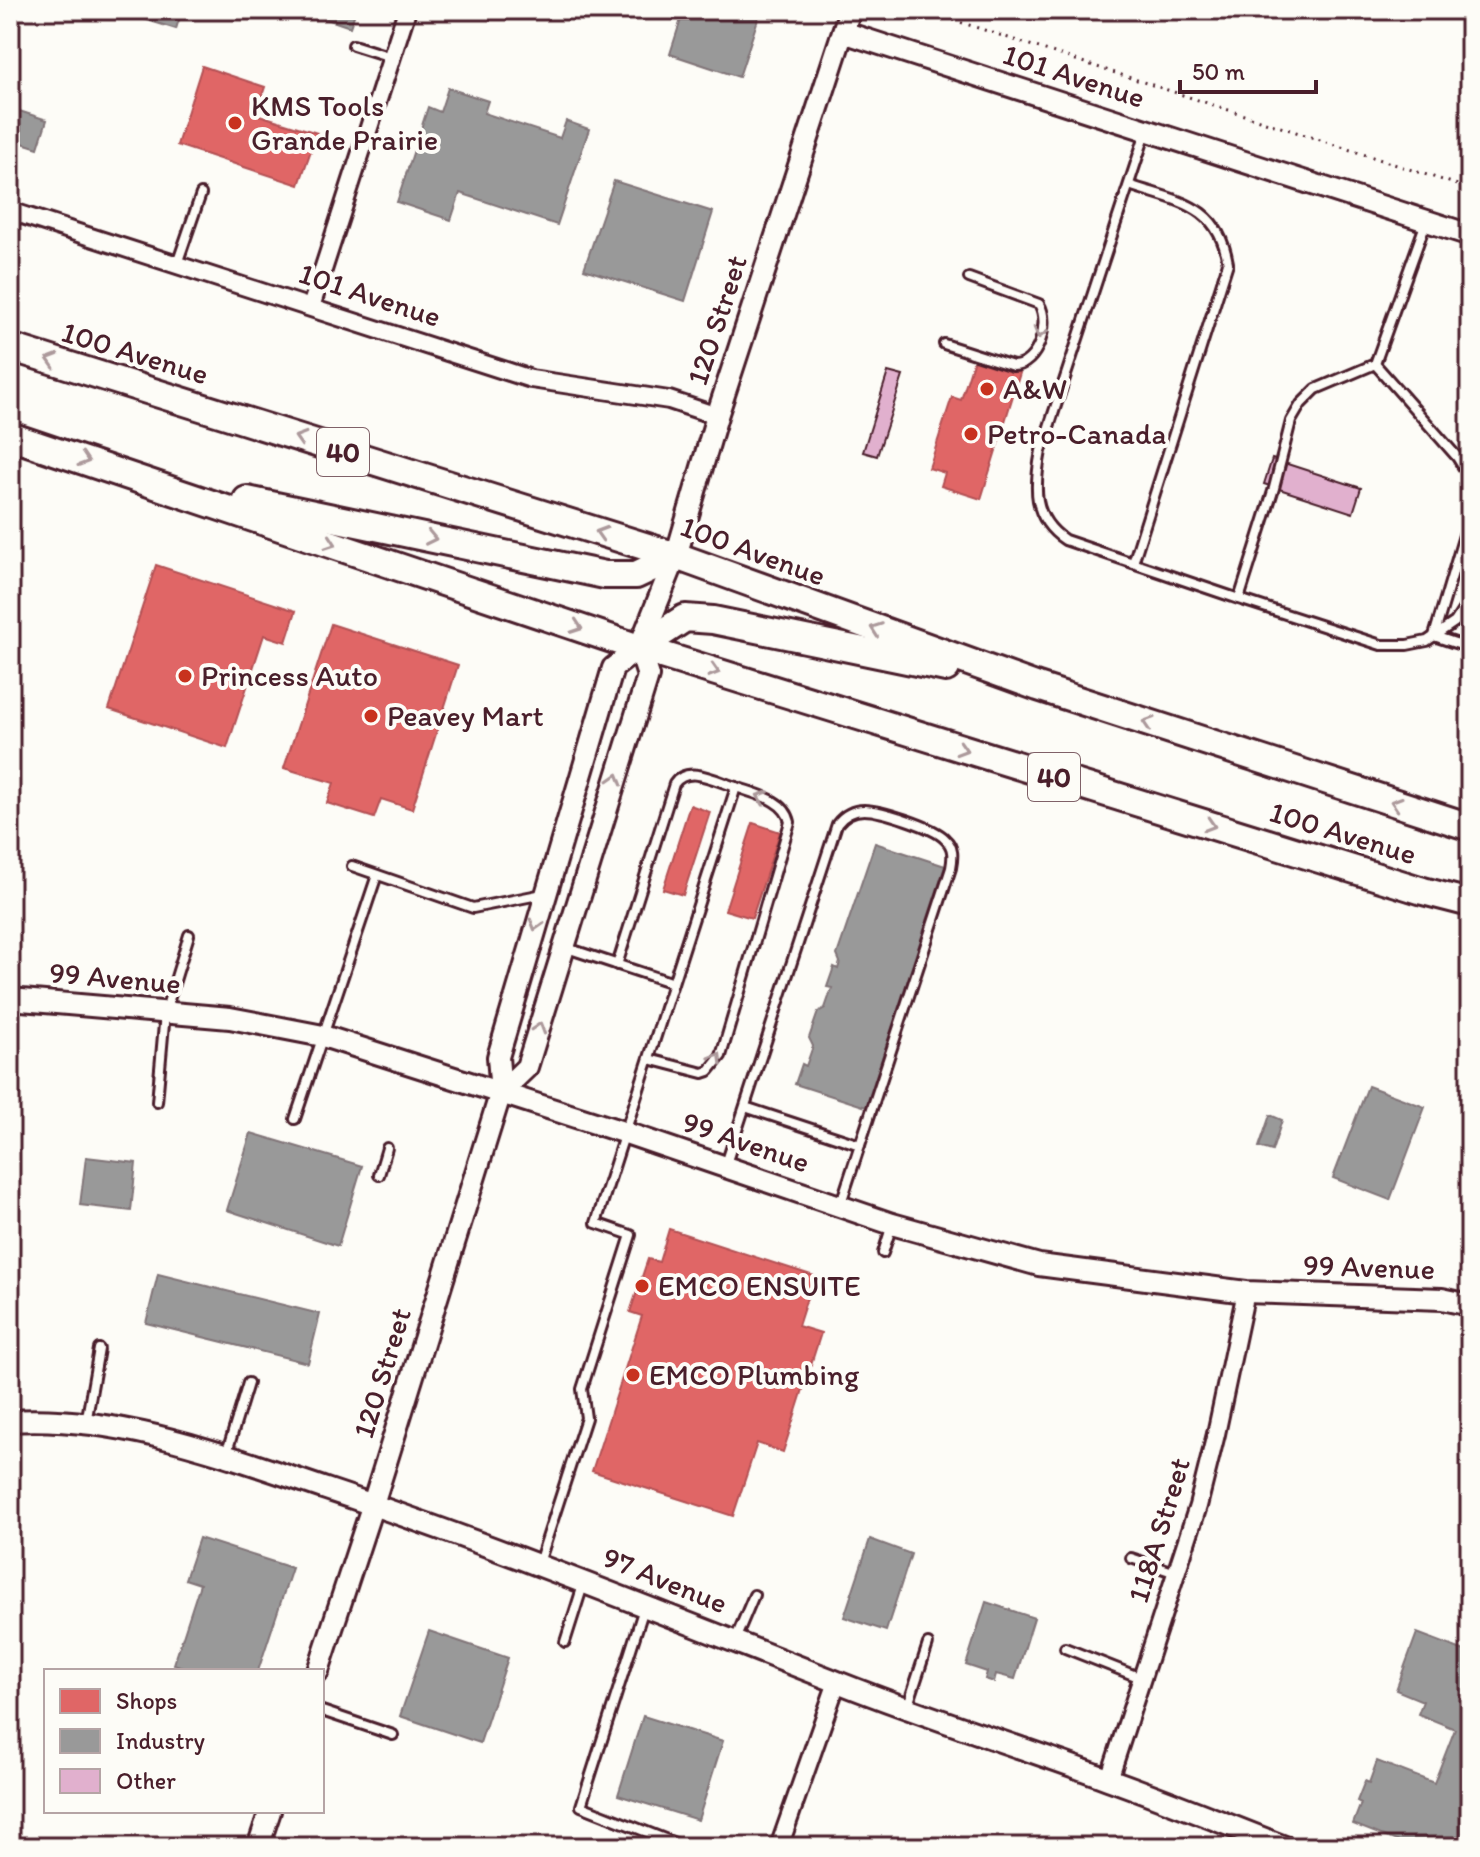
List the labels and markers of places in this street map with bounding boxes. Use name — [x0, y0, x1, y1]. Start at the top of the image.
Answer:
place label: KMS Tools Grande Prairie — [251, 87, 438, 158]
marker: KMS Tools Grande Prairie — [226, 114, 244, 132]
place label: A&W — [1003, 370, 1067, 407]
marker: A&W — [978, 380, 996, 398]
place label: Petro-Canada — [987, 415, 1166, 452]
marker: Petro-Canada — [962, 425, 980, 443]
place label: Princess Auto — [201, 657, 378, 694]
marker: Princess Auto — [176, 667, 194, 685]
place label: Peavey Mart — [387, 697, 544, 734]
marker: Peavey Mart — [362, 707, 380, 725]
place label: EMCO ENSUITE — [658, 1267, 861, 1304]
marker: EMCO ENSUITE — [633, 1277, 651, 1295]
place label: EMCO Plumbing — [649, 1356, 860, 1393]
marker: EMCO Plumbing — [624, 1366, 642, 1384]

